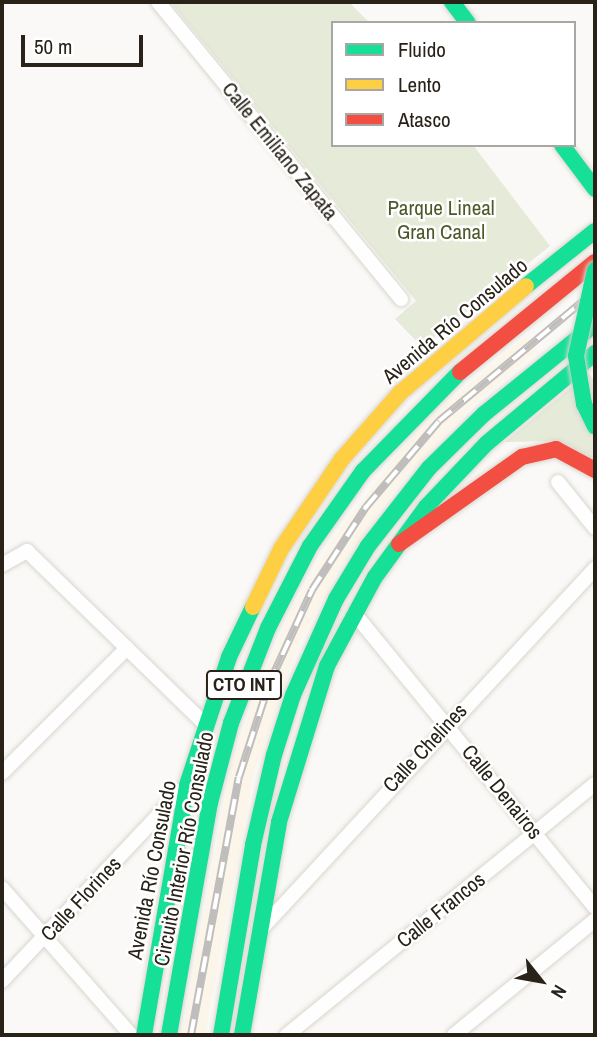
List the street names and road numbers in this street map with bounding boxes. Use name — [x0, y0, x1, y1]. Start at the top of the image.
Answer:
street label: Calle Emiliano Zapata — [217, 77, 343, 225]
street label: Avenida Río Consulado — [377, 253, 533, 389]
road number: CTO INT — [205, 670, 282, 700]
street label: Calle Chelines — [378, 698, 472, 798]
street label: Circuito Interior Río Consulado — [149, 730, 219, 968]
street label: Calle Denairos — [456, 740, 548, 844]
street label: Avenida Río Consulado — [122, 778, 182, 962]
street label: Calle Florines — [36, 852, 126, 946]
street label: Calle Francos — [392, 867, 490, 953]

